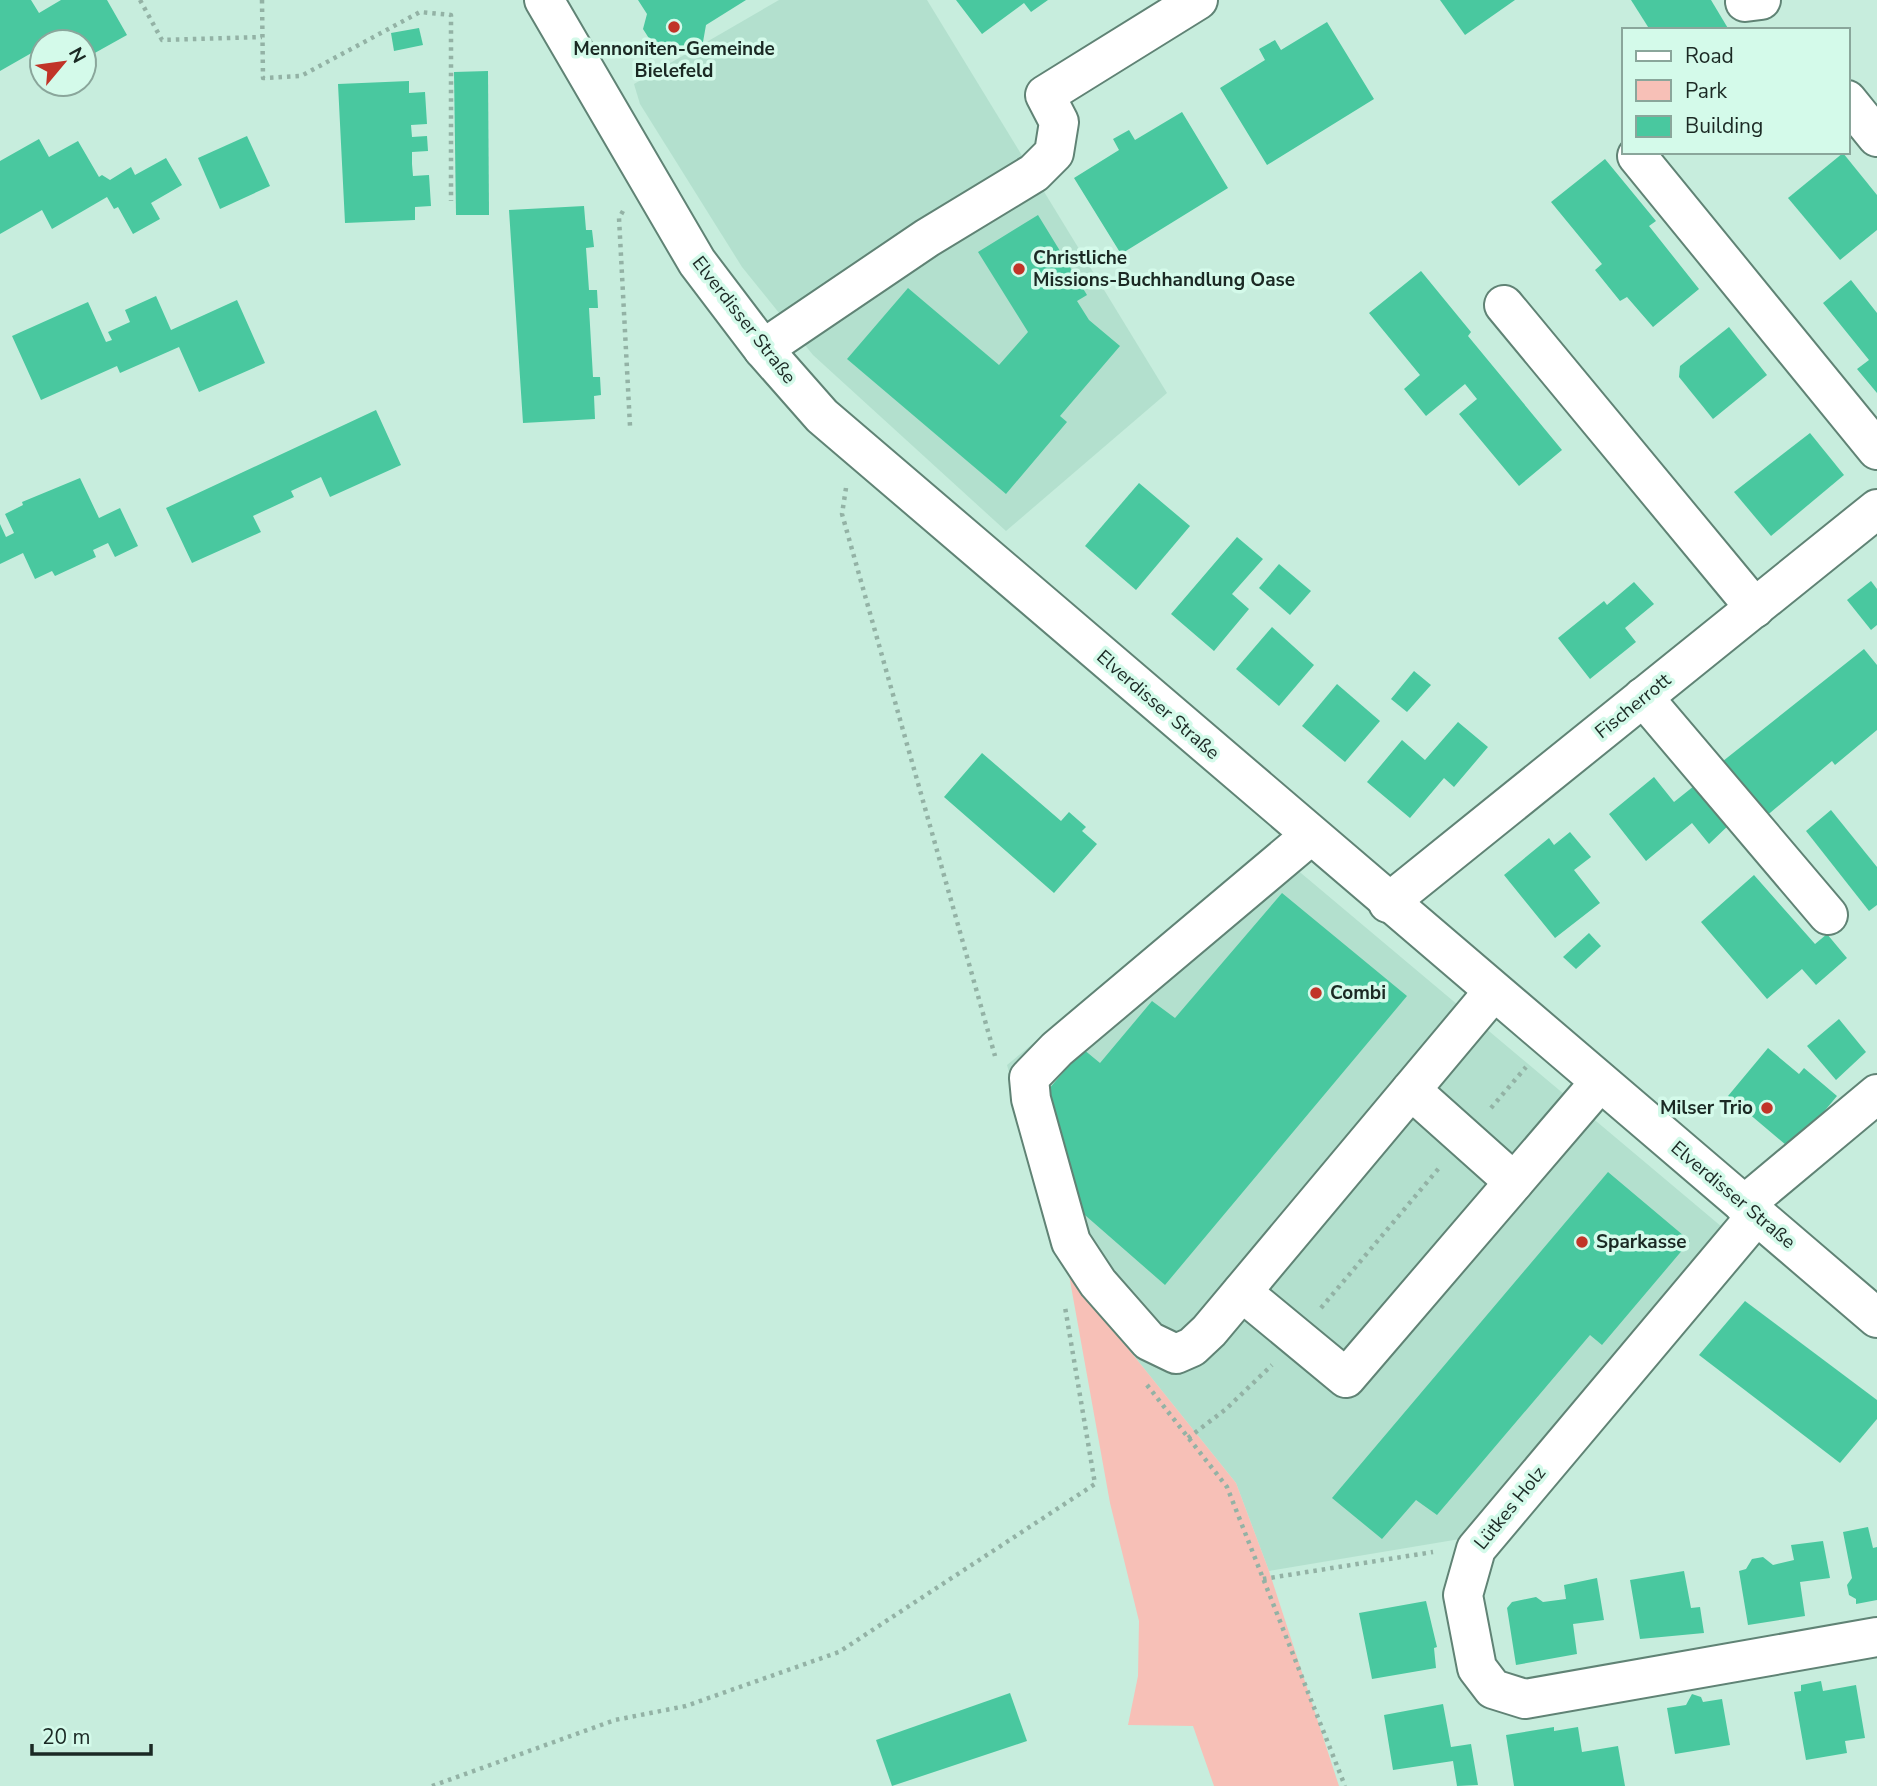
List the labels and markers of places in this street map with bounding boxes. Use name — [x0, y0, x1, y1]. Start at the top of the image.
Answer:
marker: Mennoniten-Gemeinde Bielefeld — [666, 19, 682, 35]
place label: Mennoniten-Gemeinde Bielefeld — [573, 36, 775, 84]
place label: Christliche Missions-Buchhandlung Oase — [1033, 245, 1295, 293]
marker: Christliche Missions-Buchhandlung Oase — [1011, 261, 1027, 277]
place label: Combi — [1330, 980, 1386, 1006]
marker: Combi — [1308, 985, 1324, 1001]
place label: Milser Trio — [1660, 1095, 1753, 1121]
marker: Milser Trio — [1759, 1100, 1775, 1116]
place label: Sparkasse — [1596, 1229, 1687, 1255]
marker: Sparkasse — [1574, 1234, 1590, 1250]

